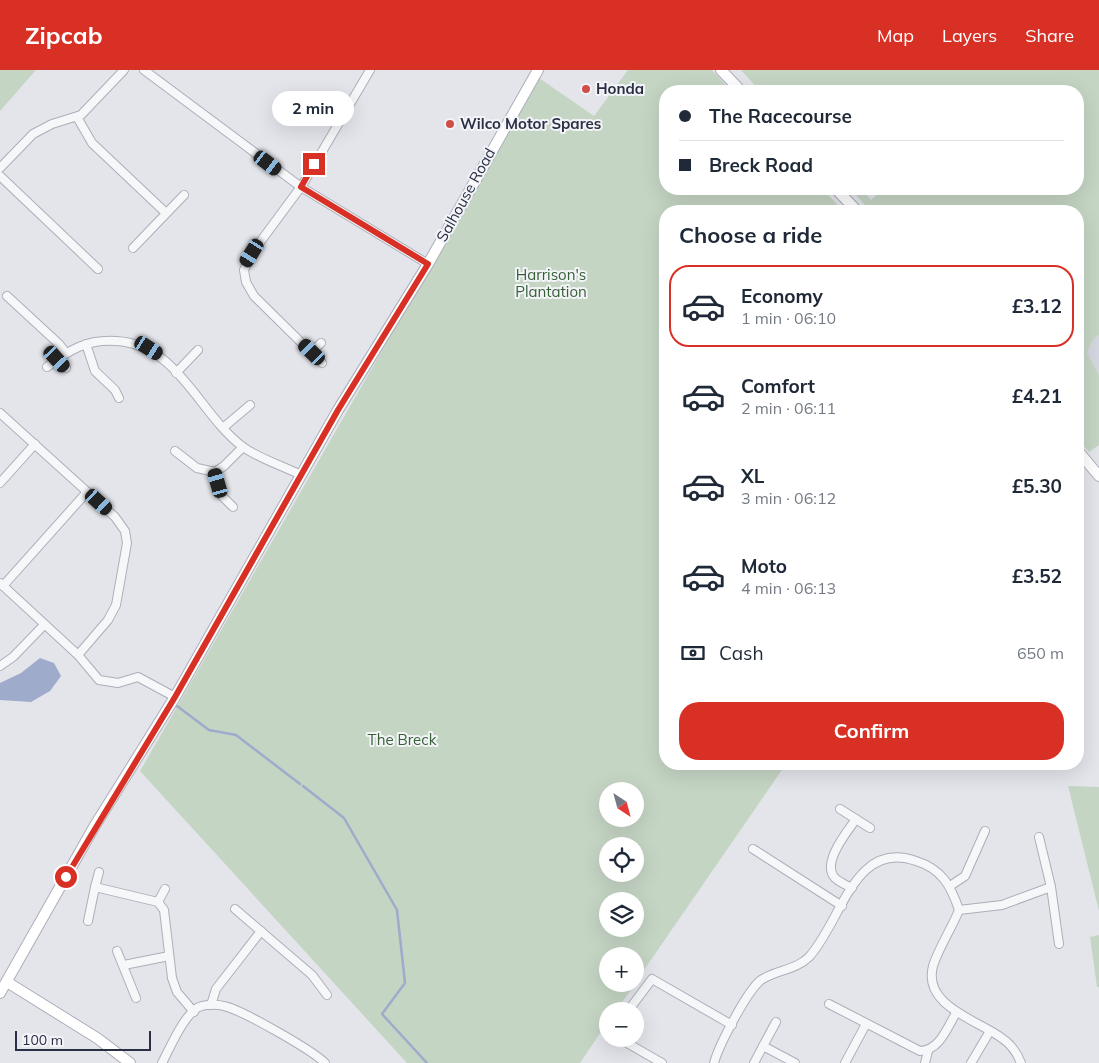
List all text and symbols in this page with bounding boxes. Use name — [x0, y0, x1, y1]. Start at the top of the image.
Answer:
text: Zipcab — [25, 20, 103, 50]
text: Map — [877, 24, 914, 47]
text: Layers — [942, 24, 997, 47]
text: Share — [1025, 24, 1074, 47]
place label: Honda — [596, 79, 644, 98]
marker: Honda — [580, 83, 592, 95]
callout: 2 min — [273, 92, 355, 126]
text: 2 min — [292, 98, 334, 118]
text: The Racecourse — [709, 104, 852, 128]
place label: Wilco Motor Spares — [460, 114, 601, 133]
marker: Wilco Motor Spares — [444, 118, 456, 130]
street label: Salhouse Road — [432, 145, 499, 245]
car — [251, 148, 284, 178]
route end — [303, 153, 325, 175]
text: Breck Road — [709, 153, 813, 177]
text: Choose a ride — [679, 221, 822, 249]
car — [237, 236, 266, 270]
park label: Harrison's Plantation — [515, 265, 587, 301]
icon: car — [681, 284, 726, 329]
text: Economy — [741, 284, 823, 308]
text: £3.12 — [1012, 294, 1062, 318]
text: 1 min · 06:10 — [741, 308, 836, 328]
car — [132, 334, 165, 362]
car — [295, 336, 328, 368]
car — [41, 343, 72, 375]
icon: car — [681, 374, 726, 419]
text: Comfort — [741, 374, 815, 398]
text: £4.21 — [1012, 384, 1062, 408]
text: 2 min · 06:11 — [741, 398, 836, 418]
icon: car — [681, 464, 726, 509]
text: XL — [741, 464, 764, 488]
car — [206, 467, 229, 499]
text: £5.30 — [1012, 474, 1062, 498]
car — [82, 486, 115, 518]
text: 3 min · 06:12 — [741, 488, 836, 508]
icon: car — [681, 554, 726, 599]
text: Moto — [741, 554, 787, 578]
text: £3.52 — [1012, 564, 1062, 588]
text: 4 min · 06:13 — [741, 578, 836, 598]
icon: cash — [679, 639, 707, 667]
text: Cash — [719, 641, 764, 665]
text: 650 m — [1017, 643, 1064, 663]
button: Confirm — [679, 702, 1064, 760]
park label: The Breck — [368, 730, 437, 749]
north arrow — [599, 782, 644, 828]
map controls — [599, 782, 644, 1047]
button: locate — [599, 837, 644, 882]
route start — [55, 866, 77, 888]
button: layers — [599, 892, 644, 937]
button: + — [599, 947, 644, 992]
button: − — [599, 1002, 644, 1047]
scale bar — [15, 1028, 151, 1051]
text: 100 m — [22, 1031, 63, 1049]

